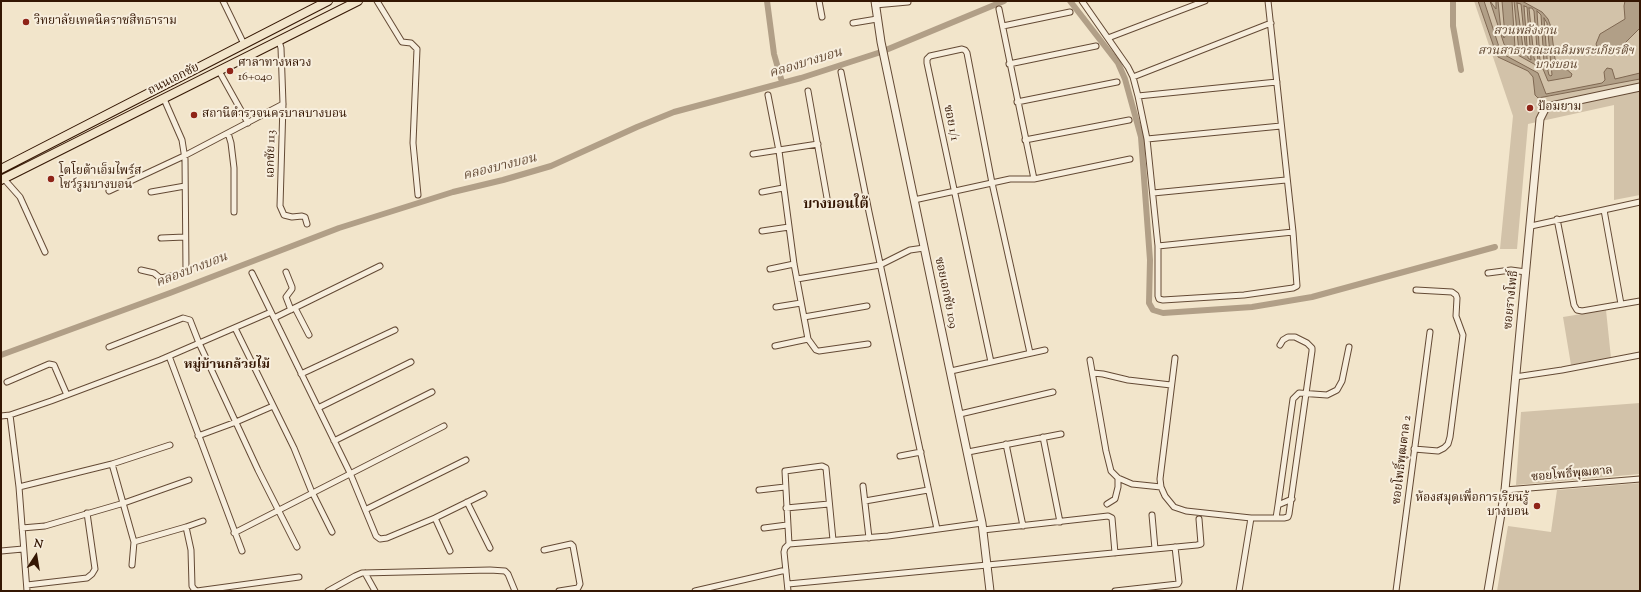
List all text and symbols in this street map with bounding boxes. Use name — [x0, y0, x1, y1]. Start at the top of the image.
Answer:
place label: วิทยาลัยเทคนิคราชสิทธาราม — [34, 15, 177, 29]
marker: วิทยาลัยเทคนิคราชสิทธาราม — [21, 17, 31, 27]
park label: สวนพลังงาน — [1493, 25, 1557, 39]
park label: สวนสาธารณะเฉลิมพระเกียรติฯ บางบอน — [1478, 45, 1634, 73]
water label: คลองบางบอน — [768, 46, 844, 82]
place label: ศาลาทางหลวง 16+040 — [238, 57, 311, 85]
street label: ถนนเอกชัย — [146, 61, 202, 99]
marker: ศาลาทางหลวง 16+040 — [225, 66, 235, 76]
place label: ป้อมยาม — [1538, 101, 1581, 115]
marker: ป้อมยาม — [1525, 103, 1535, 113]
street label: ซอย 1/1 — [939, 104, 961, 142]
place label: สถานีตำรวจนครบาลบางบอน — [202, 108, 347, 122]
marker: สถานีตำรวจนครบาลบางบอน — [189, 110, 199, 120]
street label: เอกชัย 113 — [264, 130, 280, 178]
water label: คลองบางบอน — [462, 151, 538, 185]
place label: โตโยต้าเอ็มไพร์ส โชว์รูมบางบอน — [59, 165, 141, 193]
marker: โตโยต้าเอ็มไพร์ส โชว์รูมบางบอน — [46, 174, 56, 184]
district label: บางบอนใต้ — [803, 198, 869, 214]
water label: คลองบางบอน — [154, 250, 230, 292]
street label: ซอยเอกชัย 109 — [930, 256, 960, 330]
street label: ซอยรางโพธิ์ — [1502, 270, 1522, 330]
district label: หมู่บ้านกล้วยไม้ — [184, 358, 270, 374]
street label: ซอยโพธิ์พุฒตาล 2 — [1390, 414, 1416, 506]
street label: ซอยโพธิ์พุฒตาล — [1531, 464, 1613, 486]
place label: ห้องสมุดเพื่อการเรียนรู้ บางบอน — [1416, 492, 1529, 520]
marker: ห้องสมุดเพื่อการเรียนรู้ บางบอน — [1532, 501, 1542, 511]
north arrow — [16, 536, 56, 576]
text: N — [33, 536, 44, 553]

